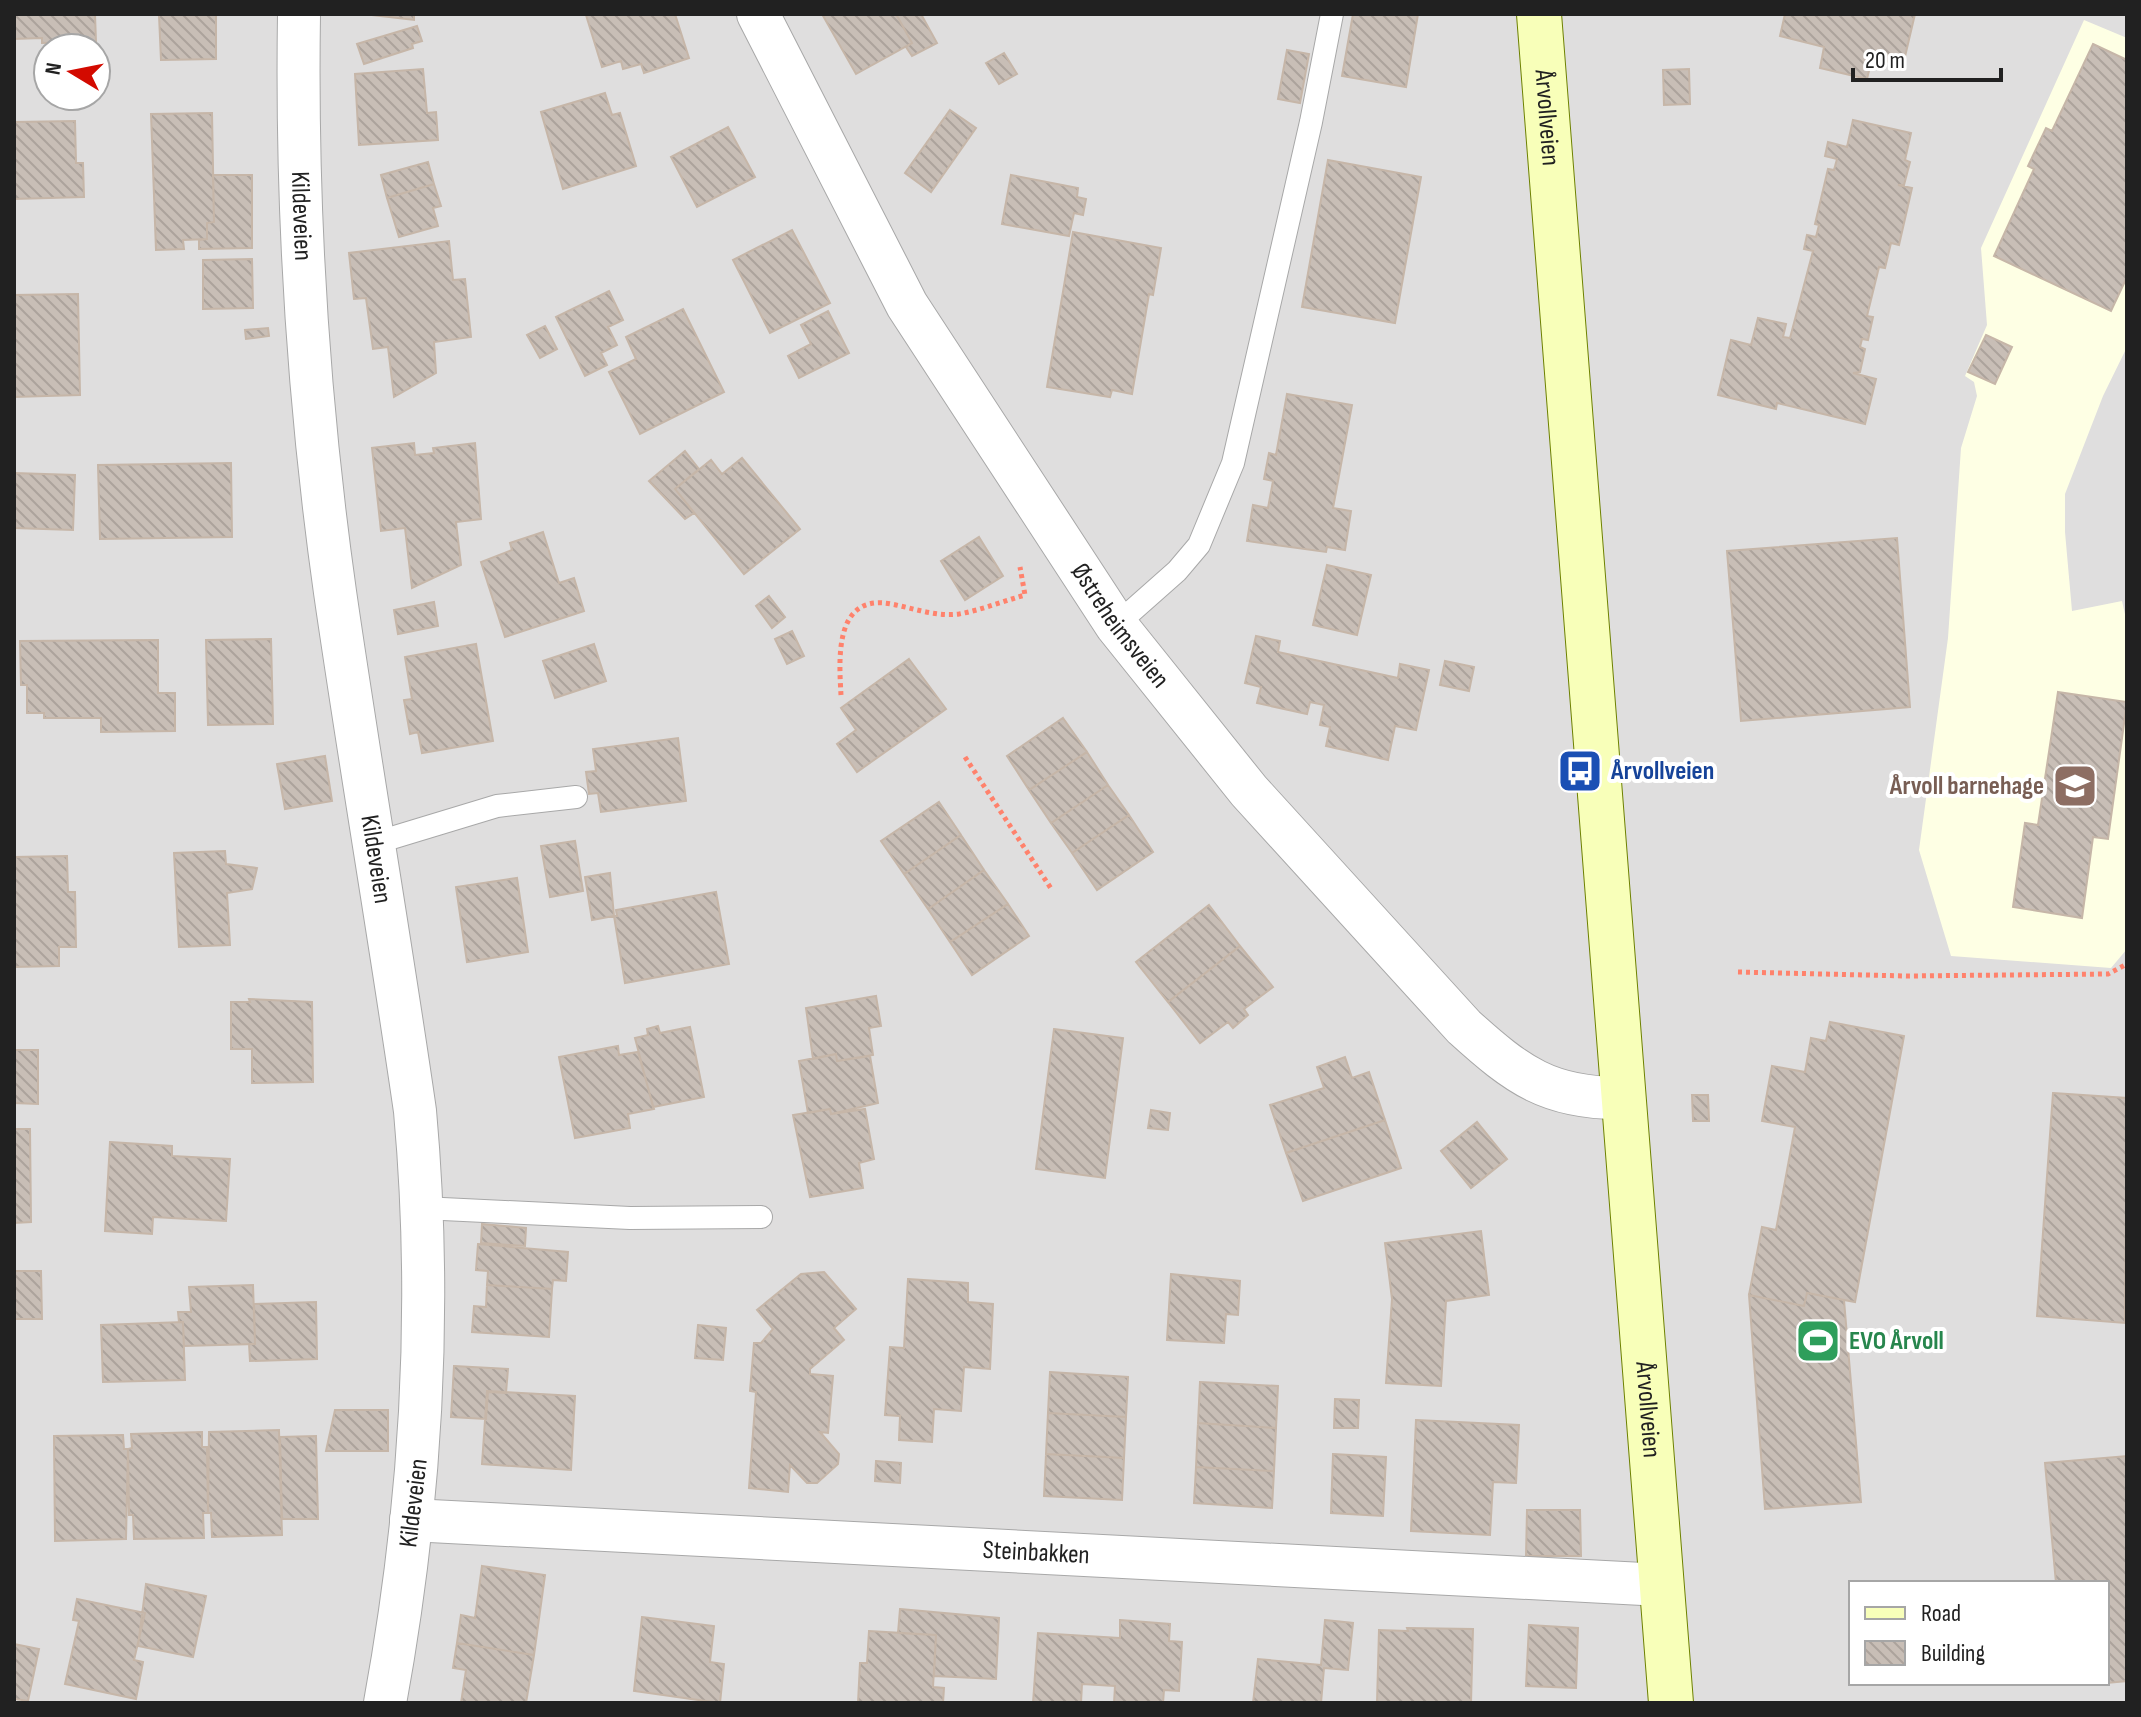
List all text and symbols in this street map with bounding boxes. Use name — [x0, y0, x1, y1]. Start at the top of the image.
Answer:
north arrow — [32, 32, 112, 112]
scale bar — [1853, 32, 2001, 82]
text: 20 m — [1865, 46, 1905, 75]
text: N — [39, 61, 68, 77]
street label: Årvollveien — [1528, 67, 1566, 167]
street label: Kildeveien — [284, 171, 319, 261]
street label: Østreheimsveien — [1064, 557, 1176, 694]
bus stop icon: Årvollveien — [1556, 747, 1604, 795]
place label: Årvollveien — [1610, 756, 1714, 787]
school or university icon: Årvoll barnehage — [2051, 762, 2099, 810]
place label: Årvoll barnehage — [1889, 771, 2044, 802]
street label: Kildeveien — [354, 813, 399, 906]
sports icon: EVO Årvoll — [1794, 1317, 1842, 1365]
place label: EVO Årvoll — [1849, 1326, 1944, 1357]
street label: Årvollveien — [1629, 1359, 1667, 1459]
street label: Kildeveien — [393, 1457, 435, 1549]
street label: Steinbakken — [982, 1534, 1090, 1571]
legend — [1849, 1581, 2109, 1685]
text: Road — [1921, 1599, 1961, 1628]
text: Building — [1921, 1639, 1985, 1668]

